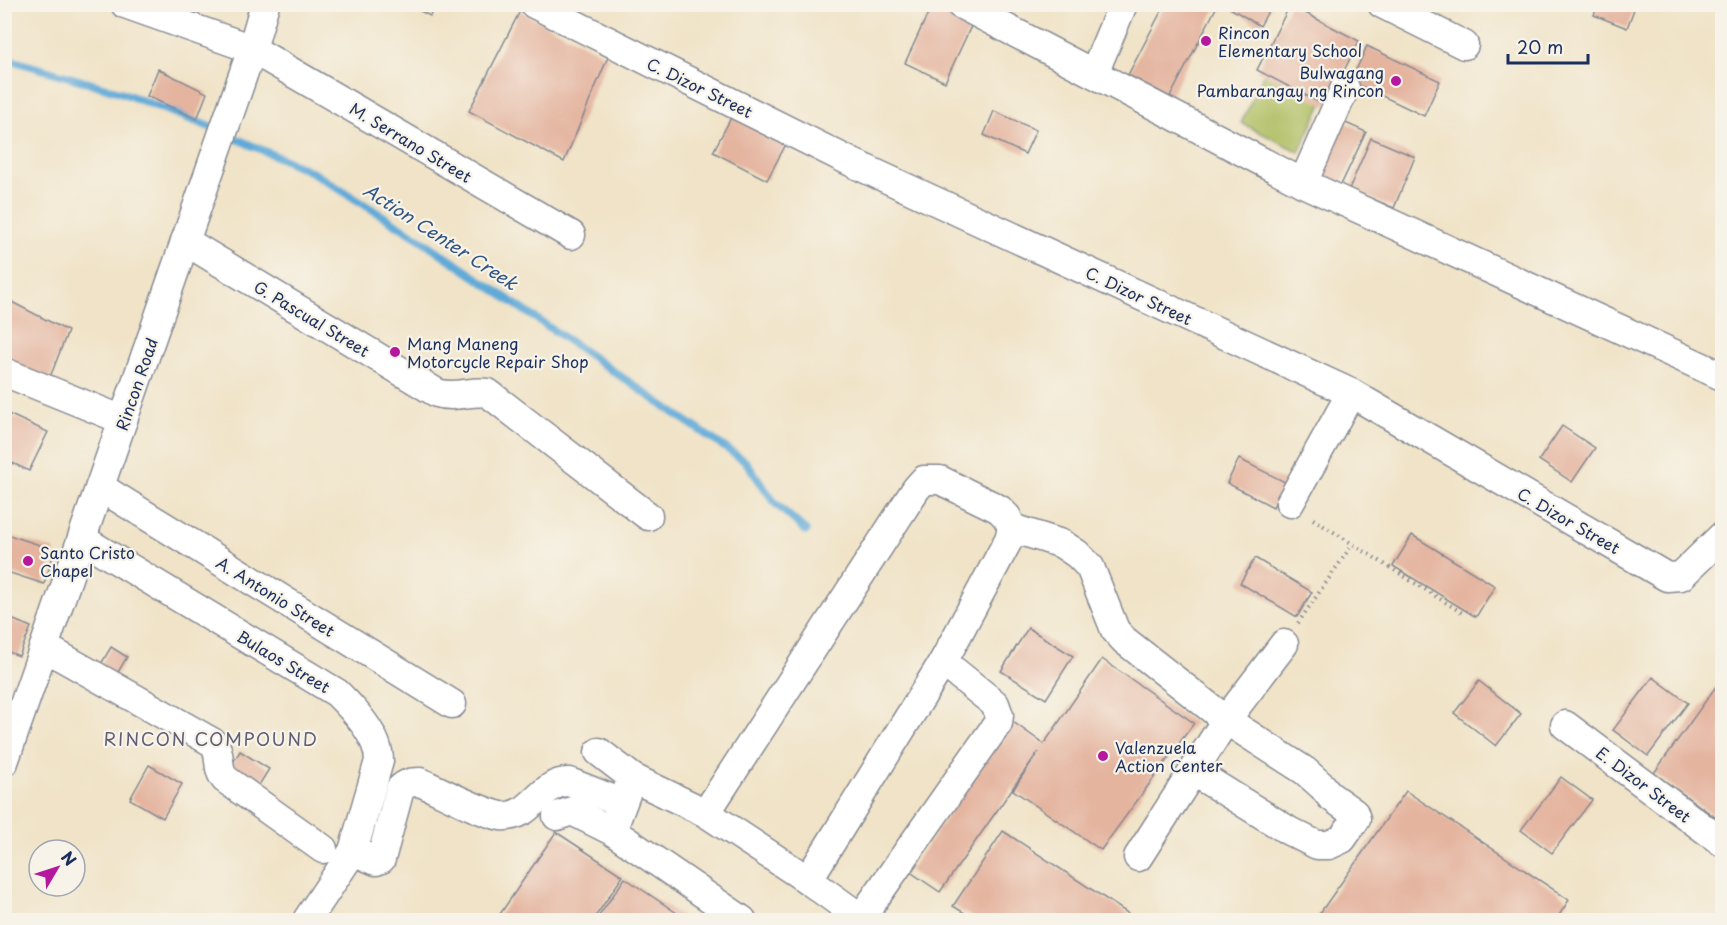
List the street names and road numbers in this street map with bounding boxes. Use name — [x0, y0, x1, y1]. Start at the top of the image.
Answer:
street label: C. Dizor Street — [643, 51, 757, 123]
street label: M. Serrano Street — [345, 96, 477, 188]
street label: C. Dizor Street — [1082, 260, 1197, 330]
street label: G. Pascual Street — [250, 274, 375, 362]
street label: Rincon Road — [109, 334, 163, 434]
street label: C. Dizor Street — [1513, 481, 1625, 559]
street label: A. Antonio Street — [212, 550, 340, 642]
street label: Bulaos Street — [233, 624, 335, 699]
street label: E. Dizor Street — [1591, 740, 1697, 828]

